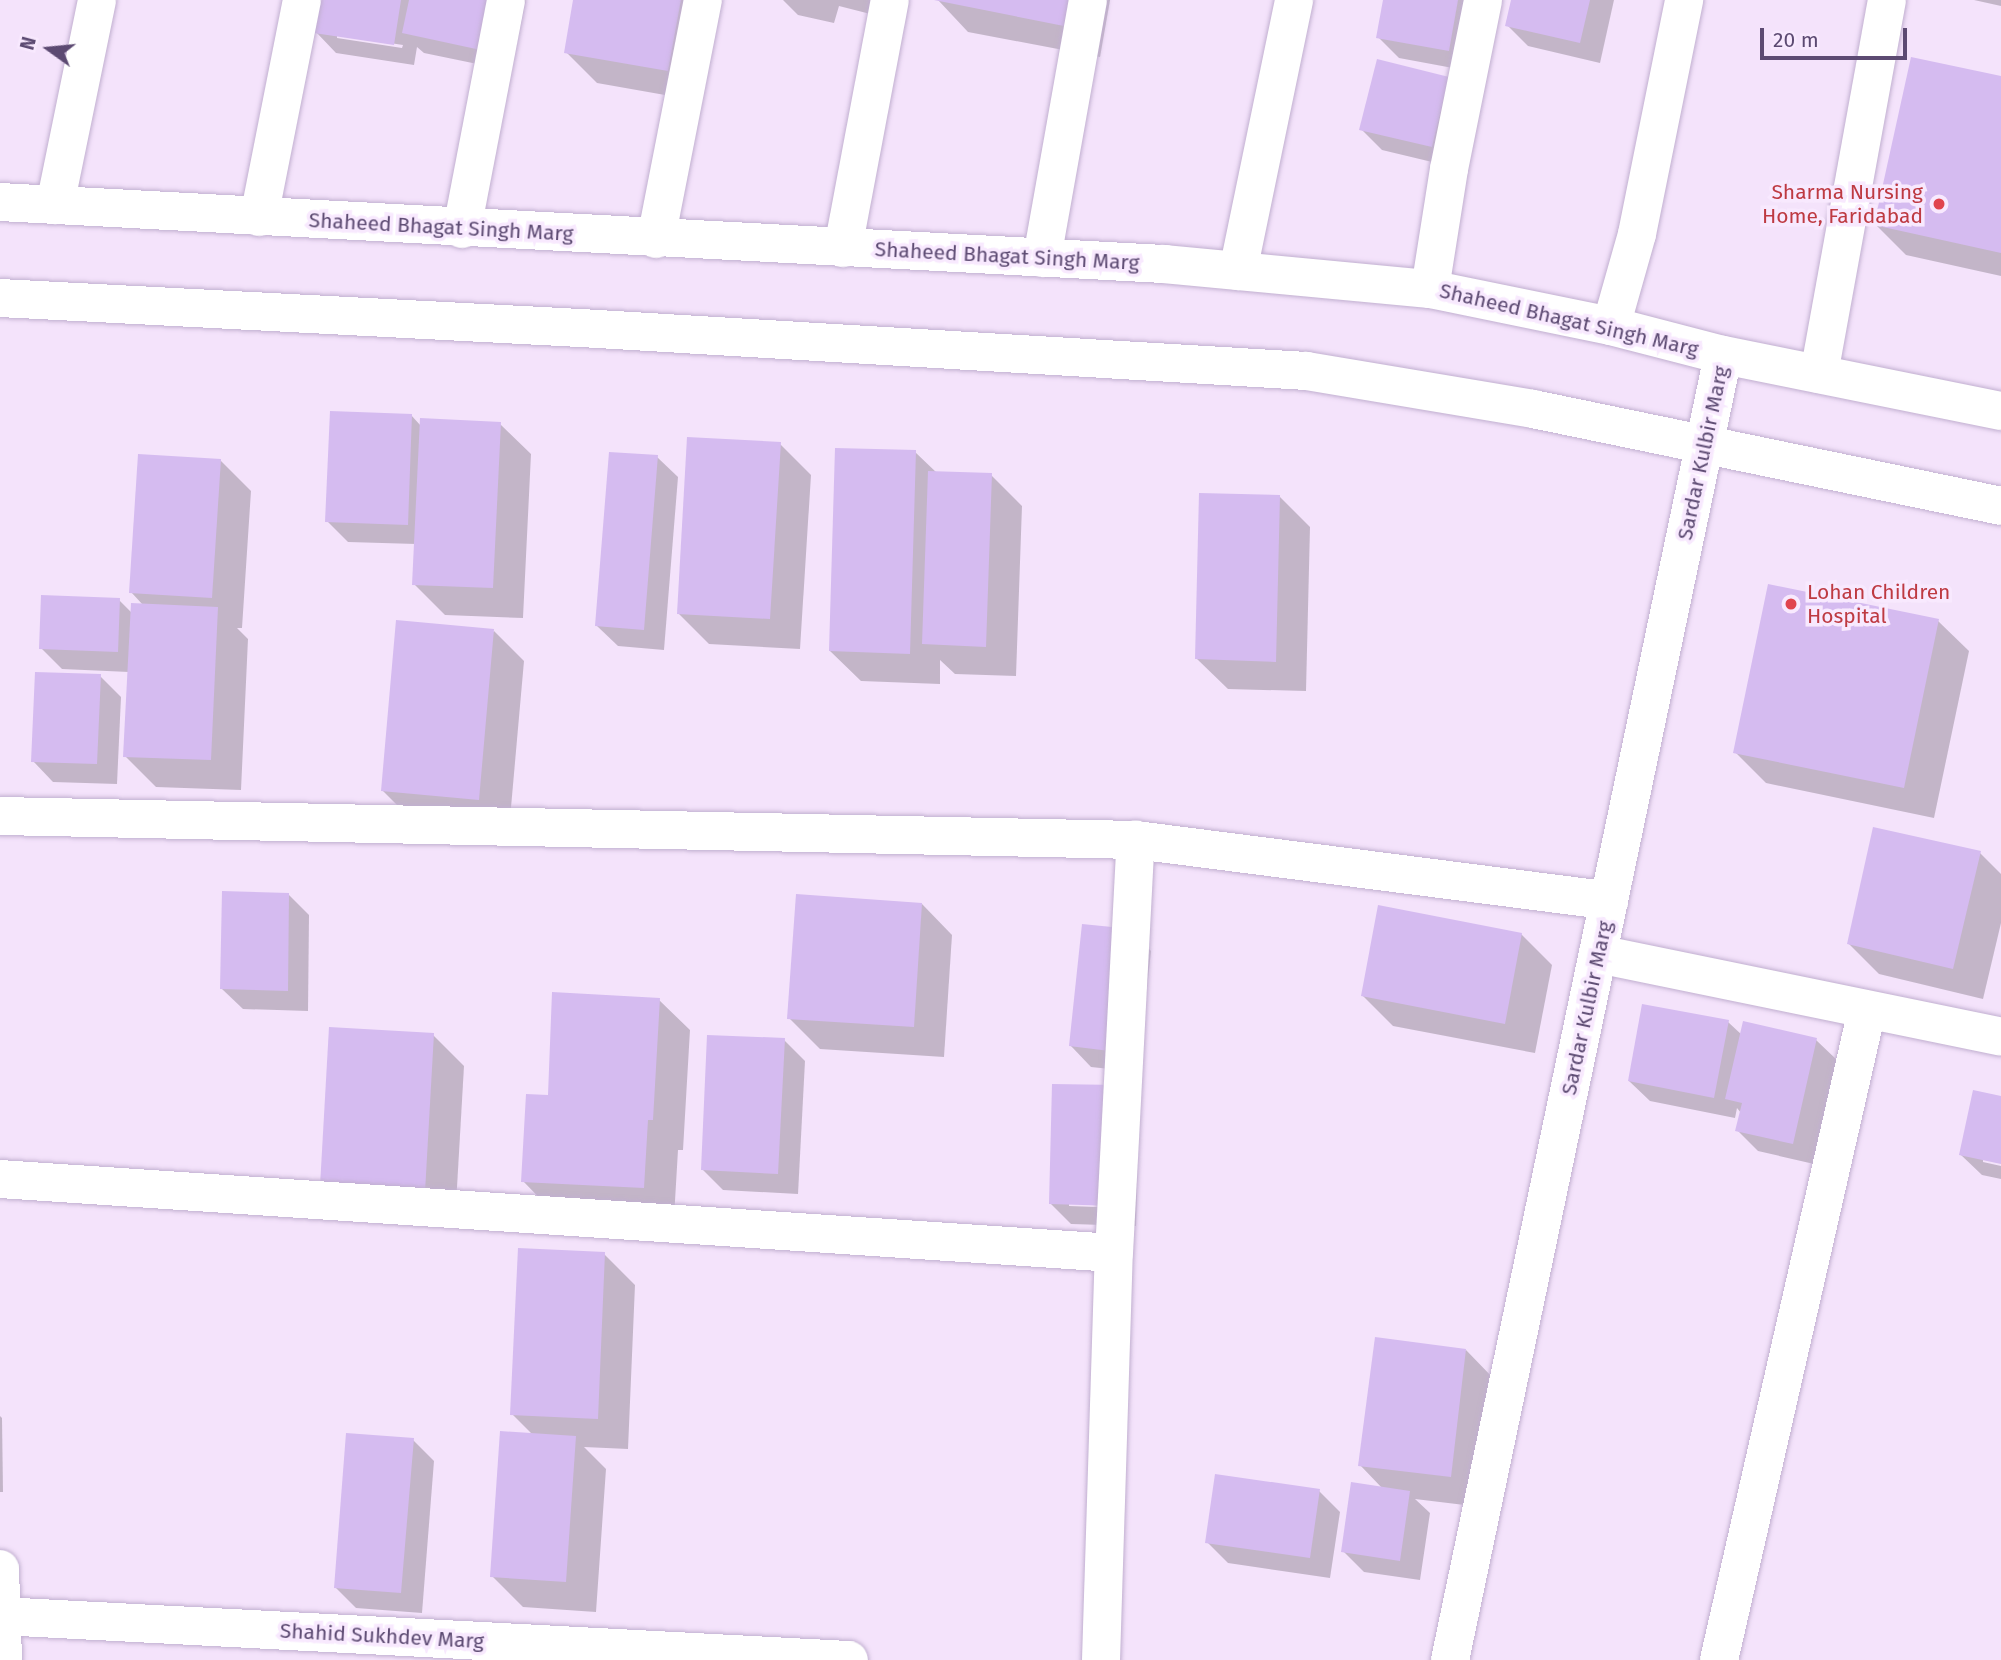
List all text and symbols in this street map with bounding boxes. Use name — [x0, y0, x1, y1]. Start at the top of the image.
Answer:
north arrow — [14, 14, 84, 84]
scale bar — [1763, 14, 1910, 58]
text: 20 m — [1773, 27, 1819, 53]
text: N — [15, 34, 41, 53]
place label: Sharma Nursing Home, Faridabad — [1762, 179, 1923, 229]
marker: Sharma Nursing Home, Faridabad — [1929, 194, 1949, 214]
street label: Shaheed Bhagat Singh Marg — [308, 207, 574, 247]
street label: Shaheed Bhagat Singh Marg — [874, 236, 1140, 276]
street label: Shaheed Bhagat Singh Marg — [1437, 278, 1701, 362]
street label: Sardar Kulbir Marg — [1672, 364, 1734, 542]
place label: Lohan Children Hospital — [1807, 579, 1950, 629]
marker: Lohan Children Hospital — [1781, 594, 1801, 614]
street label: Sardar Kulbir Marg — [1556, 919, 1618, 1097]
street label: Shahid Sukhdev Marg — [279, 1618, 485, 1654]

